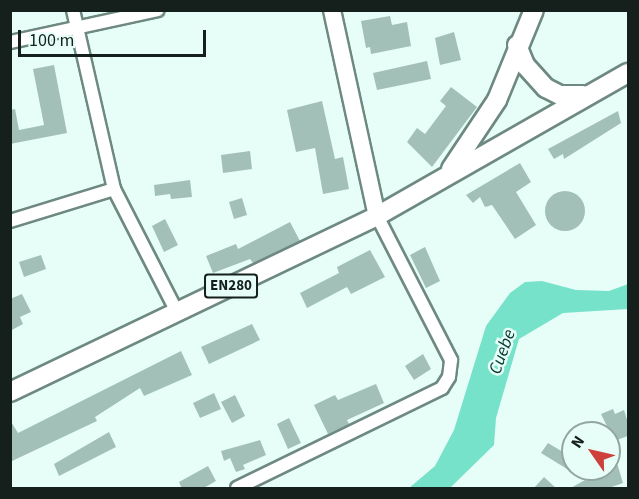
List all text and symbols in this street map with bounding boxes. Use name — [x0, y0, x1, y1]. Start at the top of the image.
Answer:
scale bar — [21, 18, 208, 56]
text: 100 m — [29, 28, 74, 53]
road number: EN280 — [204, 274, 258, 298]
water label: Cuebe — [485, 327, 521, 377]
north arrow — [561, 421, 621, 481]
text: N — [566, 431, 590, 453]

